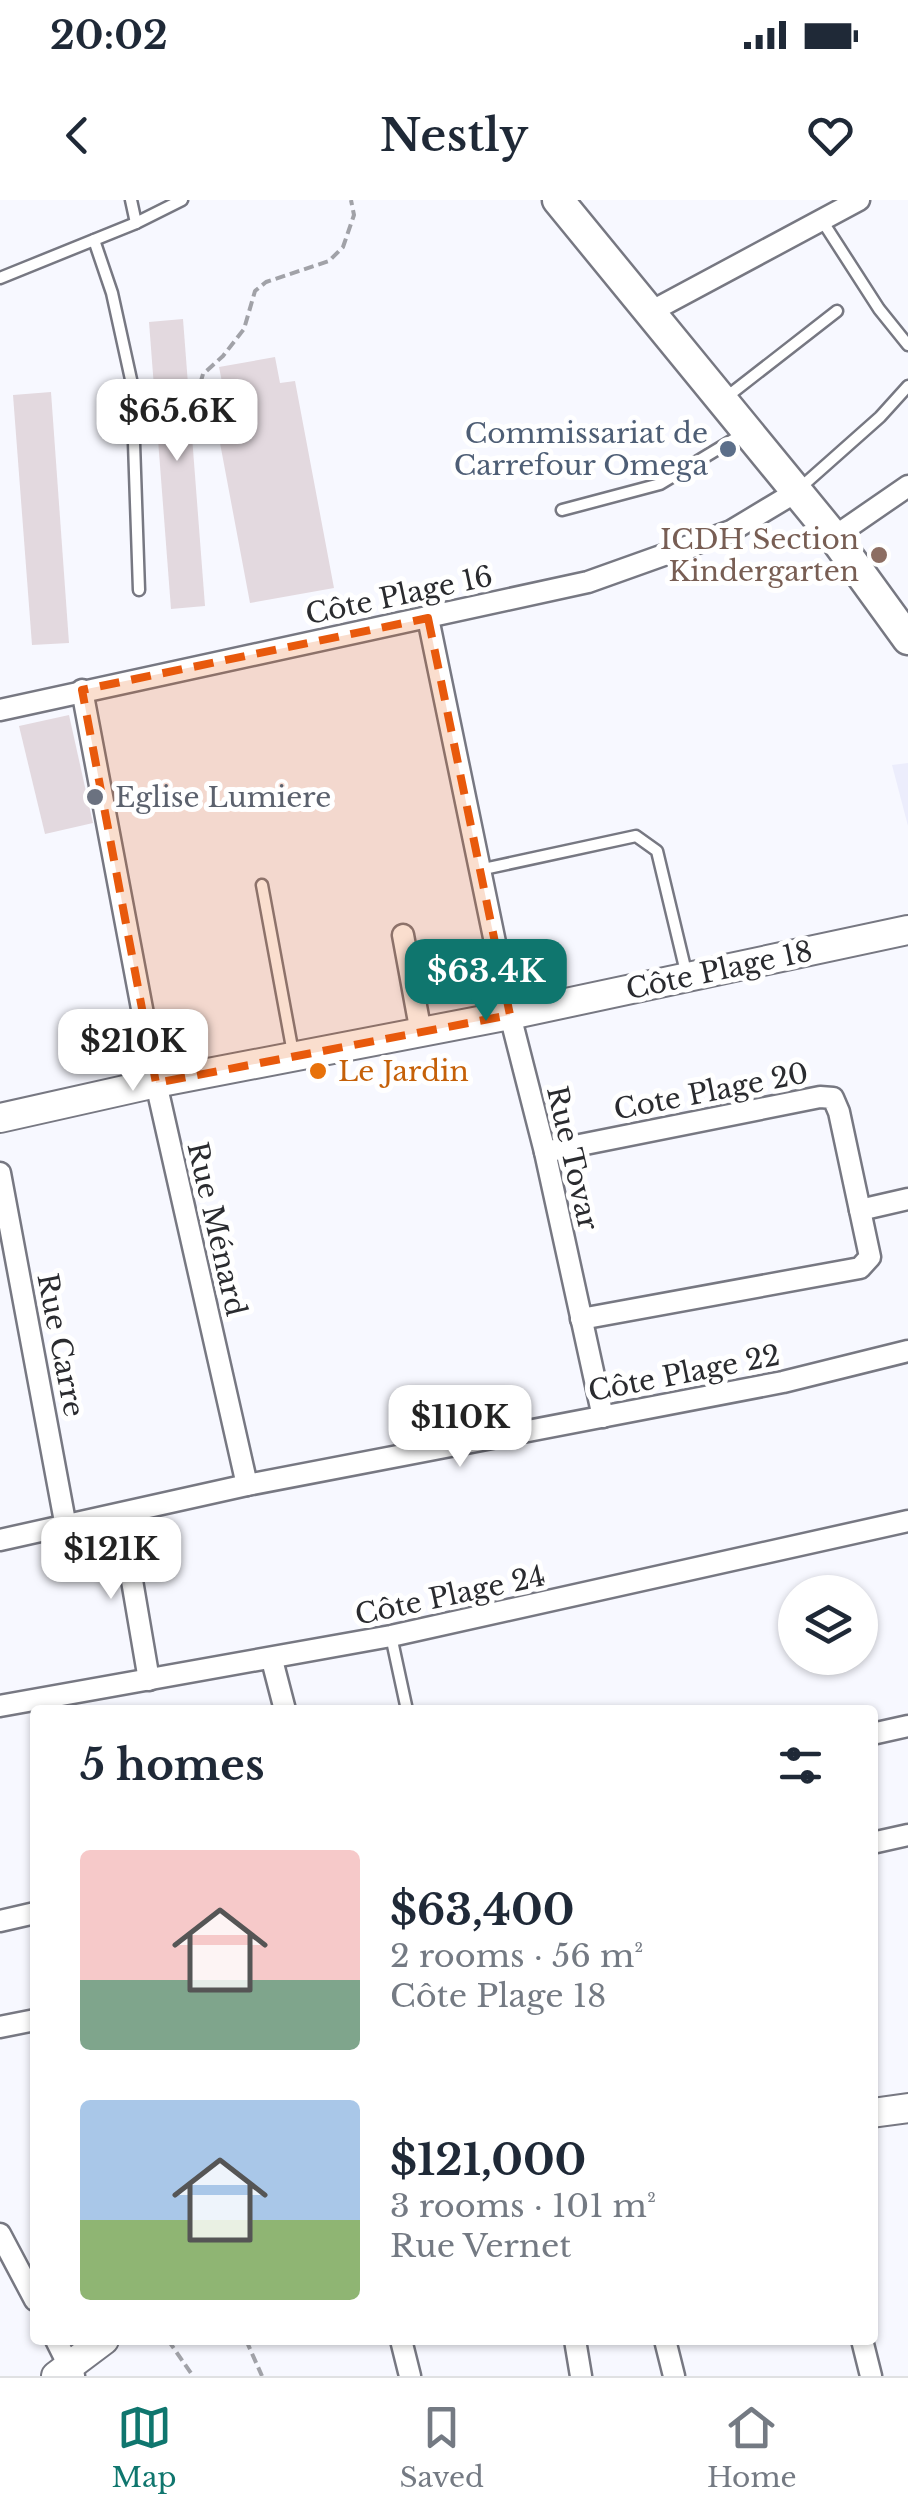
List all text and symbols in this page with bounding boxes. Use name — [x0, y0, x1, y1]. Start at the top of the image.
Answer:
text: 20:02 — [50, 12, 168, 59]
text: Nestly — [380, 107, 528, 163]
icon: back — [50, 108, 105, 163]
icon: heart — [803, 108, 858, 163]
pin: $65.6K — [96, 379, 258, 464]
text: $65.6K — [119, 391, 236, 431]
place label: Commissariat de Carrefour Omega — [454, 416, 708, 483]
marker: Commissariat de Carrefour Omega — [717, 438, 739, 460]
place label: ICDH Section Kindergarten — [660, 522, 859, 589]
marker: ICDH Section Kindergarten — [868, 544, 890, 566]
street label: Côte Plage 16 — [302, 559, 496, 632]
place label: Eglise Lumiere — [115, 780, 331, 815]
marker: Eglise Lumiere — [84, 786, 106, 808]
street label: Côte Plage 18 — [623, 934, 815, 1007]
pin: $63.4K — [405, 939, 567, 1024]
text: $63.4K — [427, 951, 545, 991]
pin: $210K — [63, 1009, 203, 1094]
text: $210K — [80, 1021, 186, 1061]
place label: Le Jardin — [338, 1054, 469, 1089]
street label: Cote Plage 20 — [611, 1055, 811, 1127]
marker: Le Jardin — [307, 1060, 329, 1082]
street label: Rue Tovar — [539, 1083, 606, 1234]
street label: Rue Ménard — [179, 1139, 254, 1320]
street label: Rue Carre — [29, 1270, 92, 1420]
street label: Côte Plage 22 — [585, 1338, 783, 1409]
pin: $110K — [390, 1385, 530, 1470]
text: $110K — [411, 1397, 509, 1437]
pin: $121K — [41, 1517, 181, 1602]
text: $121K — [63, 1529, 159, 1569]
street label: Côte Plage 24 — [352, 1558, 548, 1633]
map controls — [778, 1575, 878, 1675]
button: layers — [778, 1575, 878, 1675]
icon: filters — [773, 1738, 828, 1793]
text: 5 homes — [80, 1739, 264, 1791]
text: $63,400 — [390, 1884, 574, 1936]
icon: home — [160, 1890, 280, 2010]
text: 2 rooms · 56 m² — [390, 1936, 643, 1976]
text: Côte Plage 18 — [390, 1976, 607, 2016]
text: $121,000 — [390, 2134, 586, 2186]
icon: home — [160, 2140, 280, 2260]
text: 3 rooms · 101 m² — [390, 2186, 656, 2226]
text: Rue Vernet — [390, 2226, 571, 2266]
tab: Map — [111, 2400, 177, 2495]
tab: Saved — [400, 2400, 484, 2495]
tab: Home — [707, 2400, 796, 2495]

